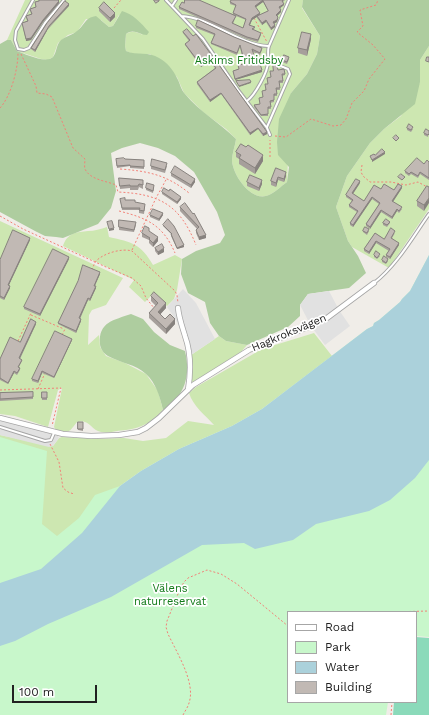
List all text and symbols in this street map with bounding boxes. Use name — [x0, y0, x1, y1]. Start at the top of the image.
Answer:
park label: Askims Fritidsby — [195, 54, 283, 68]
street label: Hagkroksvägen — [250, 311, 328, 355]
park label: Välens naturreservat — [134, 582, 206, 608]
legend — [287, 611, 417, 703]
text: Road — [325, 620, 354, 634]
text: Park — [325, 640, 351, 654]
text: Water — [325, 660, 359, 674]
scale bar — [14, 677, 99, 703]
text: Building — [325, 680, 372, 694]
text: 100 m — [19, 685, 54, 699]

